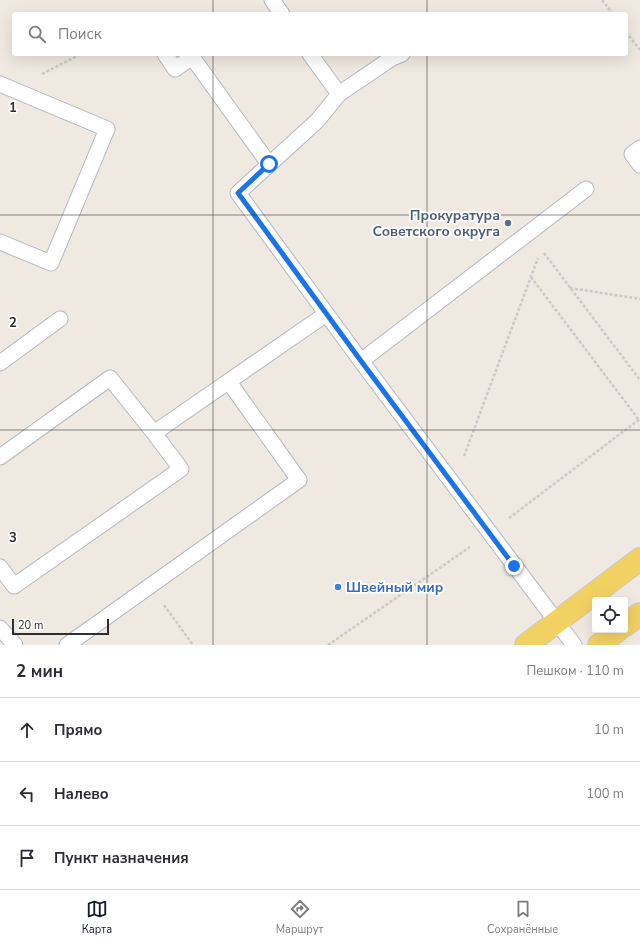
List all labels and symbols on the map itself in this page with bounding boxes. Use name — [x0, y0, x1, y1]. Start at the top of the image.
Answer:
text: 1 — [9, 99, 17, 117]
route start — [260, 155, 278, 173]
place label: Прокуратура Советского округа — [372, 206, 500, 241]
marker: Прокуратура Советского округа — [503, 218, 513, 228]
text: 2 — [9, 314, 17, 332]
text: 3 — [9, 529, 17, 547]
route end — [505, 557, 523, 575]
place label: Швейный мир — [346, 578, 443, 597]
marker: Швейный мир — [333, 582, 343, 592]
scale bar — [12, 617, 109, 636]

